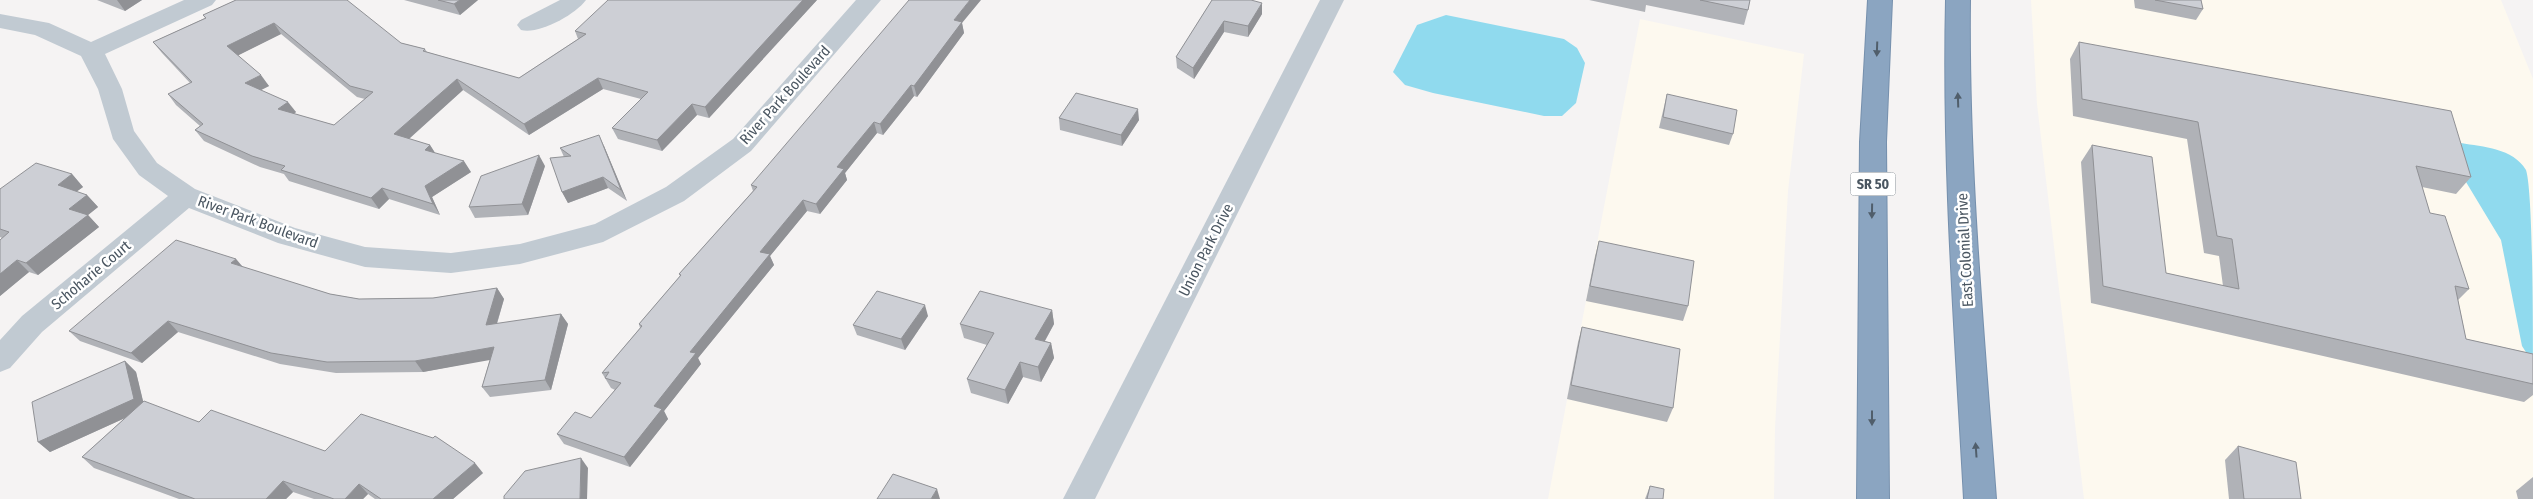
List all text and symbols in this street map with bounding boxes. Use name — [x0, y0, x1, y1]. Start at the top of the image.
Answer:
one-way arrow — [1873, 41, 1881, 57]
street label: River Park Boulevard — [736, 42, 834, 148]
one-way arrow — [1954, 91, 1962, 107]
road number: SR 50 — [1850, 172, 1896, 195]
street label: River Park Boulevard — [195, 192, 321, 252]
street label: East Colonial Drive — [1953, 193, 1977, 307]
street label: Union Park Drive — [1175, 201, 1237, 299]
one-way arrow — [1868, 203, 1876, 219]
street label: Schoharie Court — [48, 237, 134, 313]
one-way arrow — [1868, 410, 1876, 426]
one-way arrow — [1971, 442, 1979, 458]

